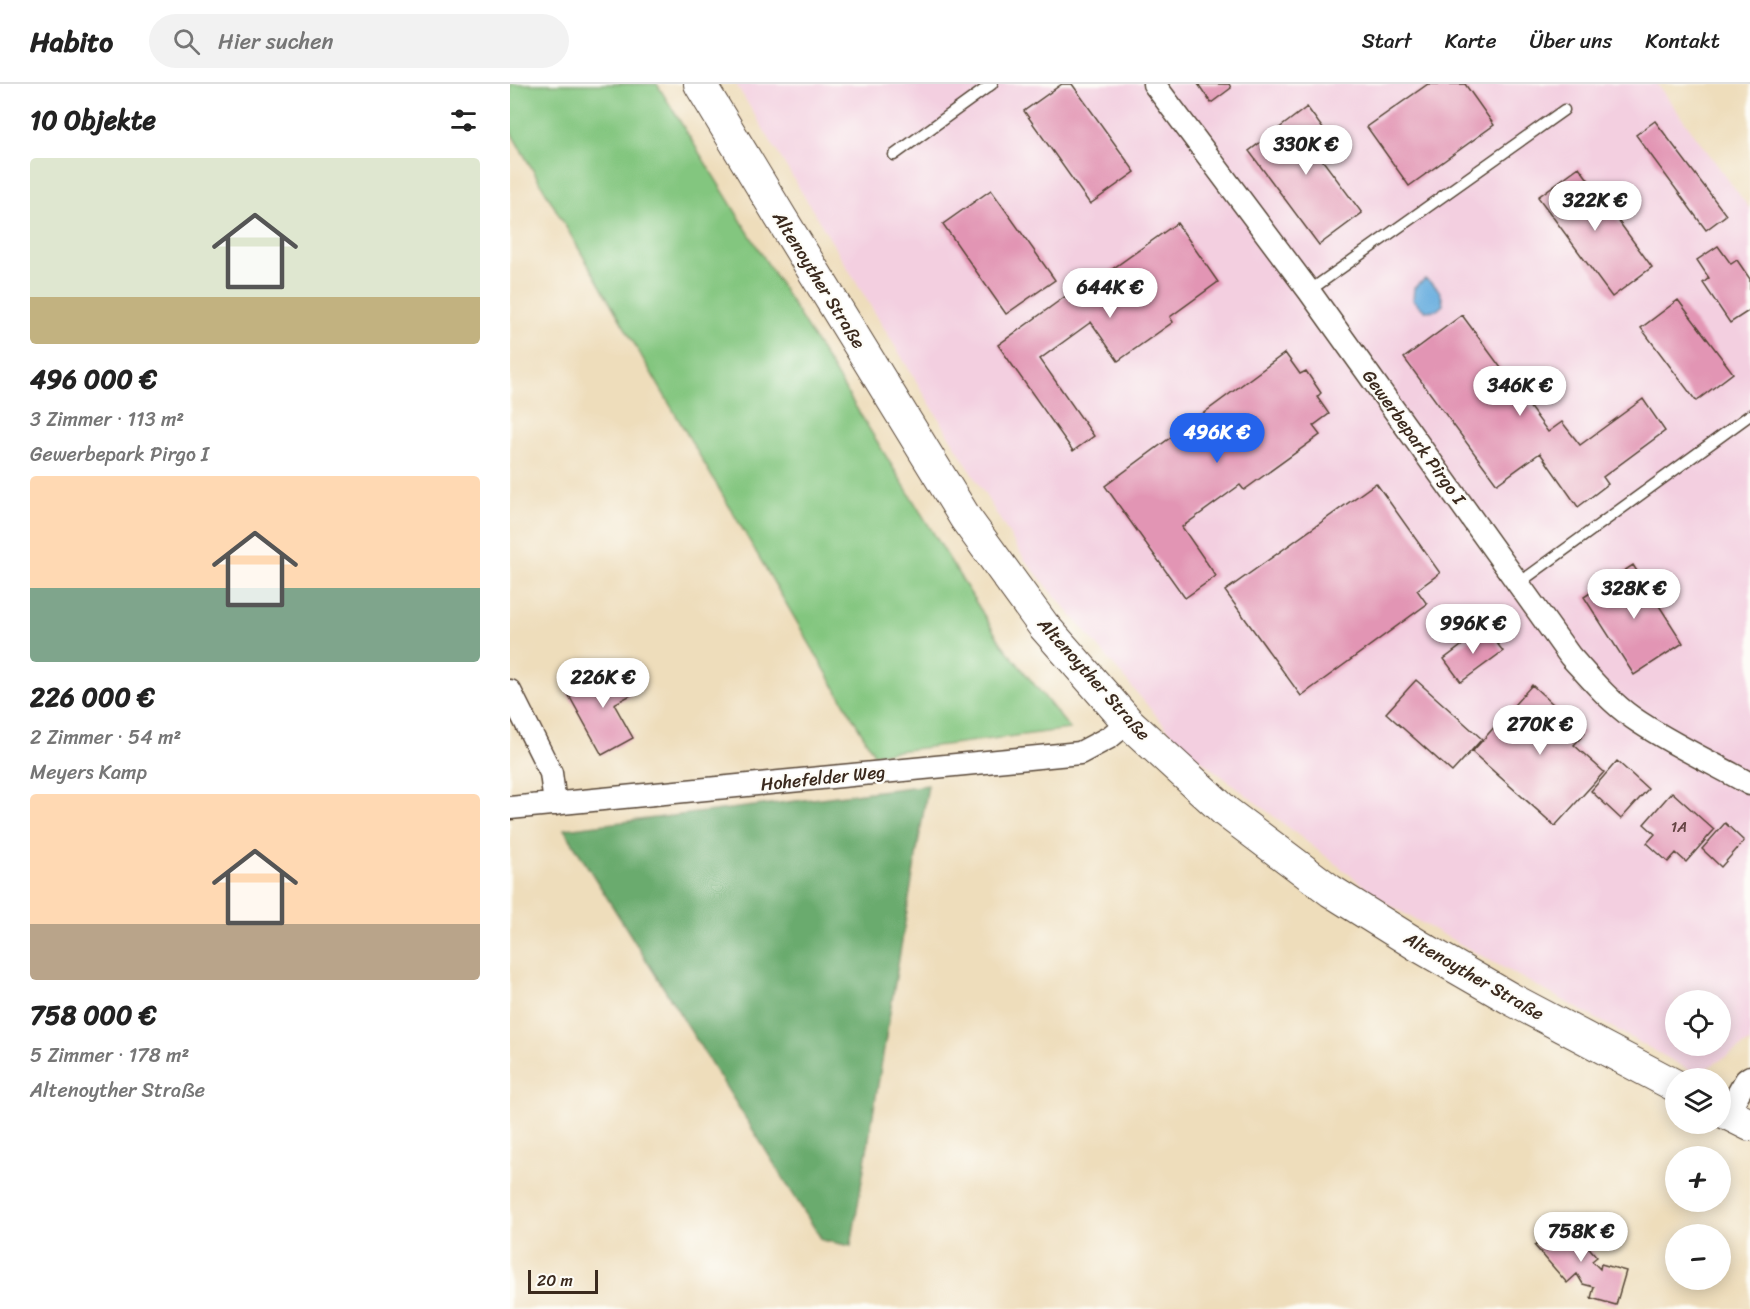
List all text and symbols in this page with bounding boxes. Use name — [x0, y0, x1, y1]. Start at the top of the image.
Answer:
search box — [149, 14, 569, 68]
text: Habito — [30, 17, 113, 66]
text: Hier suchen — [218, 22, 333, 61]
text: Start — [1362, 22, 1412, 60]
text: Karte — [1445, 22, 1497, 60]
text: Über uns — [1530, 22, 1612, 60]
text: Kontakt — [1645, 22, 1720, 60]
icon: search — [170, 25, 203, 58]
text: 10 Objekte — [30, 97, 156, 143]
icon: filters — [447, 104, 480, 137]
pin: 330K € — [1257, 125, 1355, 176]
text: 330K € — [1273, 127, 1339, 162]
pin: 322K € — [1546, 181, 1644, 232]
text: 322K € — [1563, 183, 1627, 218]
icon: home — [201, 197, 309, 305]
street label: Altenoyther Straße — [763, 204, 874, 355]
pin: 644K € — [1061, 268, 1159, 319]
text: 644K € — [1077, 270, 1144, 305]
text: 496 000 € — [30, 356, 157, 402]
street label: Gewerbepark Pirgo I — [1354, 362, 1475, 513]
pin: 346K € — [1471, 366, 1569, 417]
text: 346K € — [1487, 368, 1553, 403]
text: 3 Zimmer · 113 m² — [30, 402, 184, 437]
pin: 496K € — [1168, 413, 1266, 464]
text: 496K € — [1184, 415, 1250, 450]
text: Gewerbepark Pirgo I — [30, 437, 209, 472]
icon: home — [201, 515, 309, 623]
pin: 328K € — [1585, 569, 1683, 620]
text: 328K € — [1601, 571, 1667, 606]
pin: 996K € — [1424, 604, 1522, 655]
text: 996K € — [1440, 606, 1506, 641]
street label: Altenoyther Straße — [1029, 609, 1159, 748]
pin: 226K € — [554, 658, 652, 709]
text: 226K € — [570, 660, 636, 695]
text: 226 000 € — [30, 674, 155, 720]
pin: 270K € — [1491, 705, 1589, 756]
text: 270K € — [1507, 707, 1573, 742]
text: 2 Zimmer · 54 m² — [30, 720, 181, 755]
text: Meyers Kamp — [30, 755, 147, 790]
street label: Hohefelder Weg — [759, 756, 887, 800]
house number: 1A — [1671, 814, 1687, 840]
icon: home — [201, 833, 309, 941]
street label: Altenoyther Straße — [1397, 922, 1550, 1029]
map controls — [1665, 990, 1731, 1290]
button: locate — [1665, 990, 1731, 1056]
text: 758 000 € — [30, 992, 157, 1038]
text: 5 Zimmer · 178 m² — [30, 1038, 189, 1073]
button: layers — [1665, 1068, 1731, 1134]
text: Altenoyther Straße — [30, 1073, 205, 1108]
button: + — [1665, 1146, 1731, 1212]
pin: 758K € — [1532, 1212, 1630, 1263]
text: 758K € — [1548, 1214, 1614, 1249]
button: − — [1665, 1224, 1731, 1290]
text: 20 m — [537, 1266, 573, 1295]
scale bar — [528, 1267, 598, 1294]

